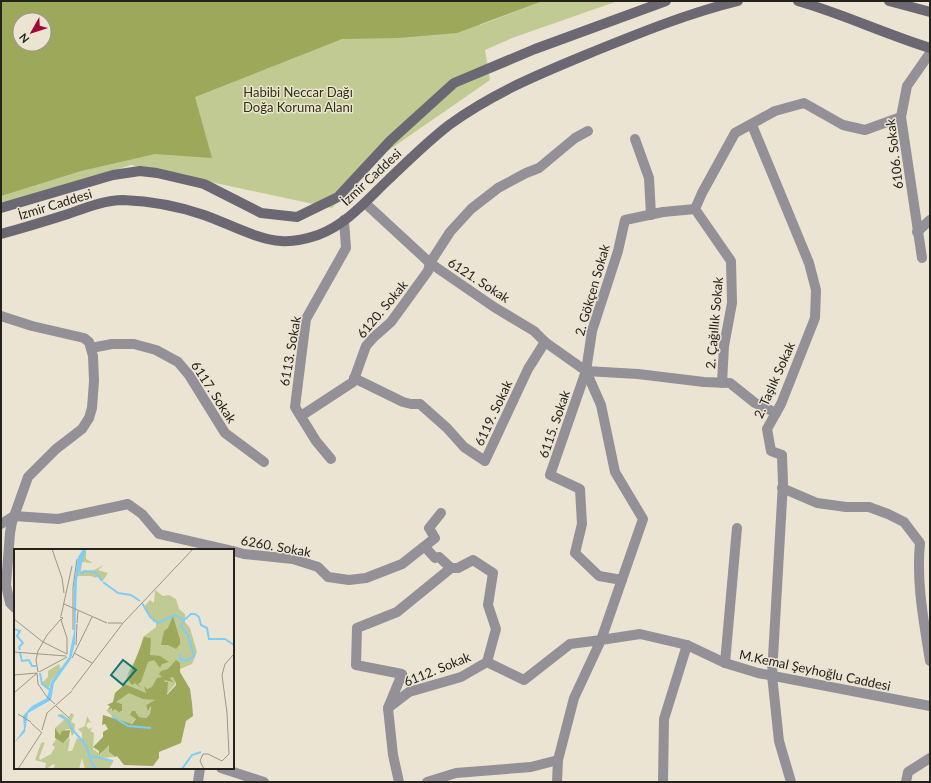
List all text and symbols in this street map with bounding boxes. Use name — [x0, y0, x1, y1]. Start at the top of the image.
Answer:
north arrow — [12, 12, 52, 52]
text: N — [16, 31, 32, 46]
park label: Habibi Neccar Dağı Doğa Koruma Alanı — [243, 84, 353, 115]
street label: 6106. Sokak — [882, 118, 906, 190]
street label: İzmir Caddesi — [338, 145, 404, 209]
street label: İzmir Caddesi — [16, 185, 94, 223]
street label: 2. Gökçen Sokak — [571, 242, 613, 338]
street label: 6121. Sokak — [445, 254, 513, 306]
street label: 2. Çağıllık Sokak — [702, 276, 726, 370]
street label: 6120. Sokak — [353, 277, 411, 341]
street label: 6113. Sokak — [276, 314, 304, 387]
street label: 2. Taşlık Sokak — [750, 339, 798, 421]
street label: 6117. Sokak — [188, 358, 240, 426]
street label: 6119. Sokak — [471, 377, 515, 448]
street label: 6115. Sokak — [535, 388, 573, 460]
street label: 6260. Sokak — [240, 532, 313, 560]
inset map — [14, 549, 234, 769]
street label: M.Kemal Şeyhoğlu Caddesi — [738, 646, 892, 694]
street label: 6112. Sokak — [401, 648, 473, 690]

